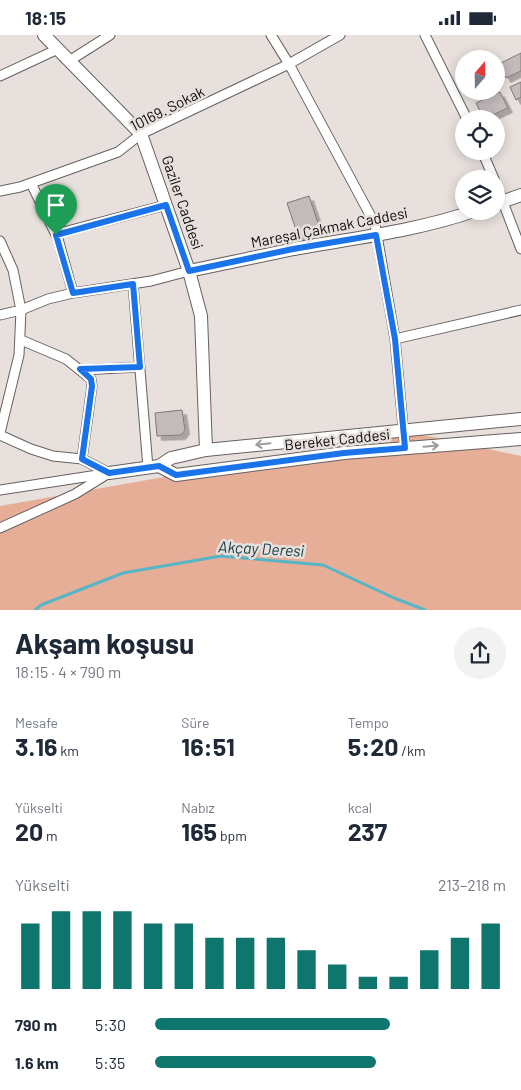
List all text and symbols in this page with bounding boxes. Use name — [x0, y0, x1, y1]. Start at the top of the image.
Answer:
text: 18:15 — [25, 6, 66, 29]
north arrow — [455, 50, 505, 100]
map controls — [455, 50, 505, 220]
street label: 10169. Sokak — [127, 81, 207, 134]
button: locate — [455, 110, 505, 160]
street label: Gaziler Caddesi — [159, 153, 207, 251]
button: layers — [455, 170, 505, 220]
pin — [35, 184, 77, 235]
icon: arrive — [42, 191, 70, 219]
street label: Mareşal Çakmak Caddesi — [249, 203, 409, 251]
street label: Bereket Caddesi — [284, 425, 390, 453]
one-way arrow — [256, 439, 272, 449]
one-way arrow — [422, 441, 438, 450]
water label: Akçay Deresi — [218, 536, 305, 560]
text: Akşam koşusu — [15, 626, 194, 660]
button: share — [454, 627, 506, 679]
text: 18:15 · 4 × 790 m — [15, 662, 121, 681]
text: Mesafe — [15, 714, 58, 731]
text: Süre — [181, 714, 210, 731]
text: Tempo — [348, 714, 389, 731]
text: 3.16 — [15, 731, 58, 761]
text: 16:51 — [181, 731, 235, 761]
text: 5:20 — [348, 731, 398, 761]
text: km — [58, 742, 79, 759]
text: /km — [398, 742, 425, 759]
text: Yükselti — [15, 799, 63, 816]
text: Nabız — [181, 799, 215, 816]
text: kcal — [348, 799, 372, 816]
text: 20 — [15, 816, 43, 846]
text: 165 — [181, 816, 217, 846]
text: 237 — [348, 816, 387, 846]
text: m — [43, 827, 58, 844]
text: bpm — [217, 827, 247, 844]
text: Yükselti — [15, 875, 69, 894]
text: 213–218 m — [438, 875, 506, 894]
text: 790 m — [15, 1015, 57, 1034]
text: 5:30 — [95, 1015, 126, 1034]
text: 1.6 km — [15, 1053, 59, 1072]
text: 5:35 — [95, 1053, 125, 1072]

